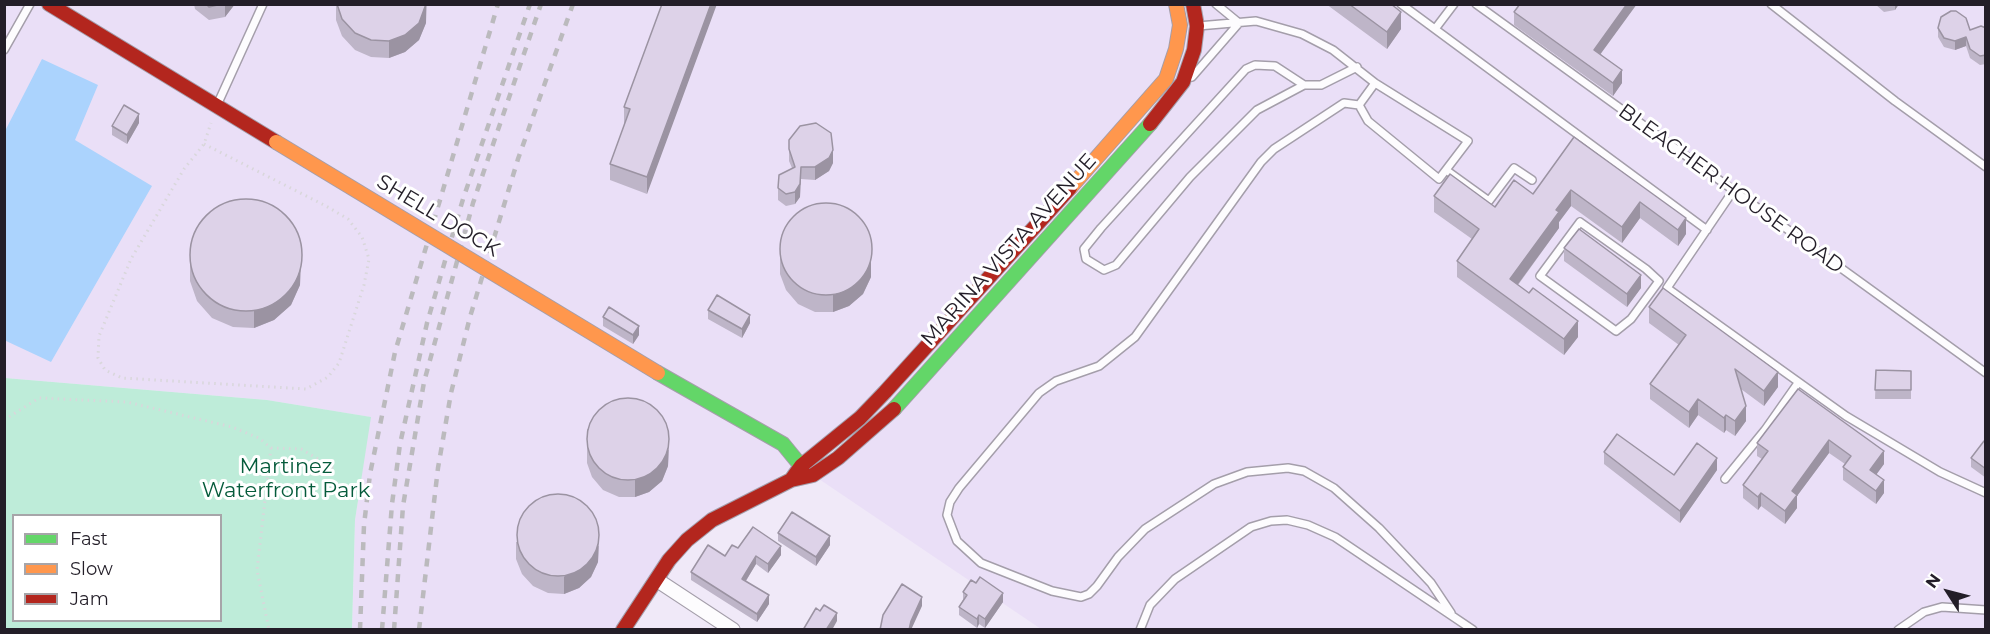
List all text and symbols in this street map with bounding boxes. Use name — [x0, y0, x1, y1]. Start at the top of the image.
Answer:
street label: BLEACHER HOUSE ROAD — [1613, 99, 1849, 279]
street label: MARINA VISTA AVENUE — [916, 149, 1102, 351]
street label: SHELL DOCK — [372, 169, 504, 263]
park label: Martinez Waterfront Park — [202, 454, 370, 504]
legend — [12, 514, 222, 622]
text: Fast — [70, 528, 108, 550]
text: Slow — [70, 558, 113, 580]
north arrow — [1918, 562, 1978, 622]
text: N — [1922, 570, 1945, 592]
text: Jam — [70, 588, 109, 610]

